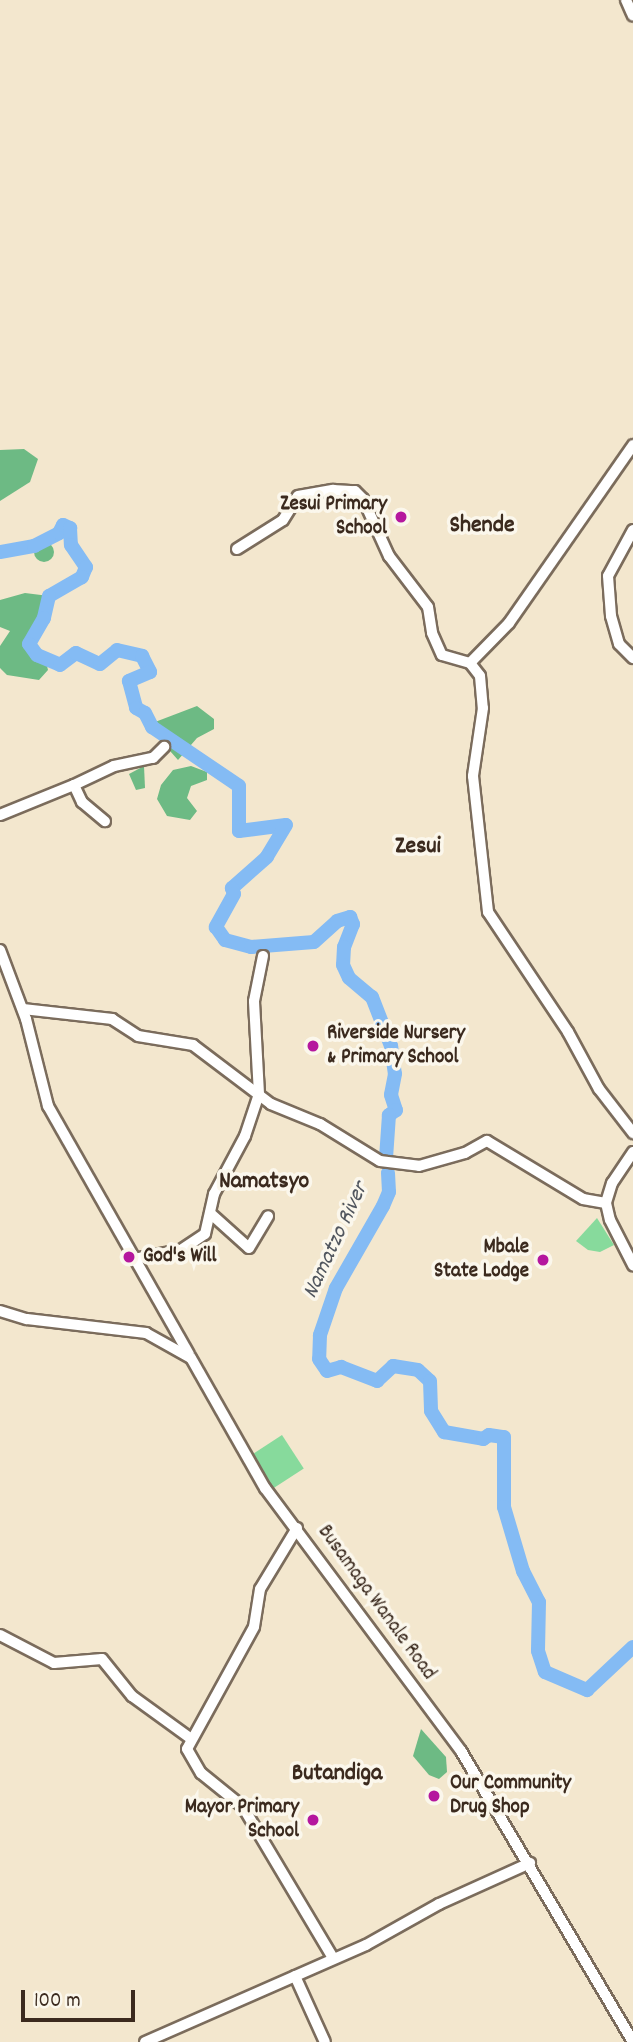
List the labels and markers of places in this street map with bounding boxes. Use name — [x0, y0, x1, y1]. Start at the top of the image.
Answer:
place label: Zesui Primary School — [280, 492, 387, 542]
marker: Zesui Primary School — [393, 509, 409, 525]
place label: Riverside Nursery & Primary School — [327, 1021, 465, 1071]
marker: Riverside Nursery & Primary School — [305, 1038, 321, 1054]
place label: Mbale State Lodge — [434, 1235, 529, 1285]
place label: God's Will — [143, 1244, 216, 1270]
marker: God's Will — [121, 1249, 137, 1265]
marker: Mbale State Lodge — [535, 1252, 551, 1268]
place label: Our Community Drug Shop — [450, 1771, 571, 1821]
marker: Our Community Drug Shop — [424, 1786, 444, 1806]
place label: Mayor Primary School — [185, 1795, 299, 1845]
marker: Mayor Primary School — [305, 1812, 321, 1828]

